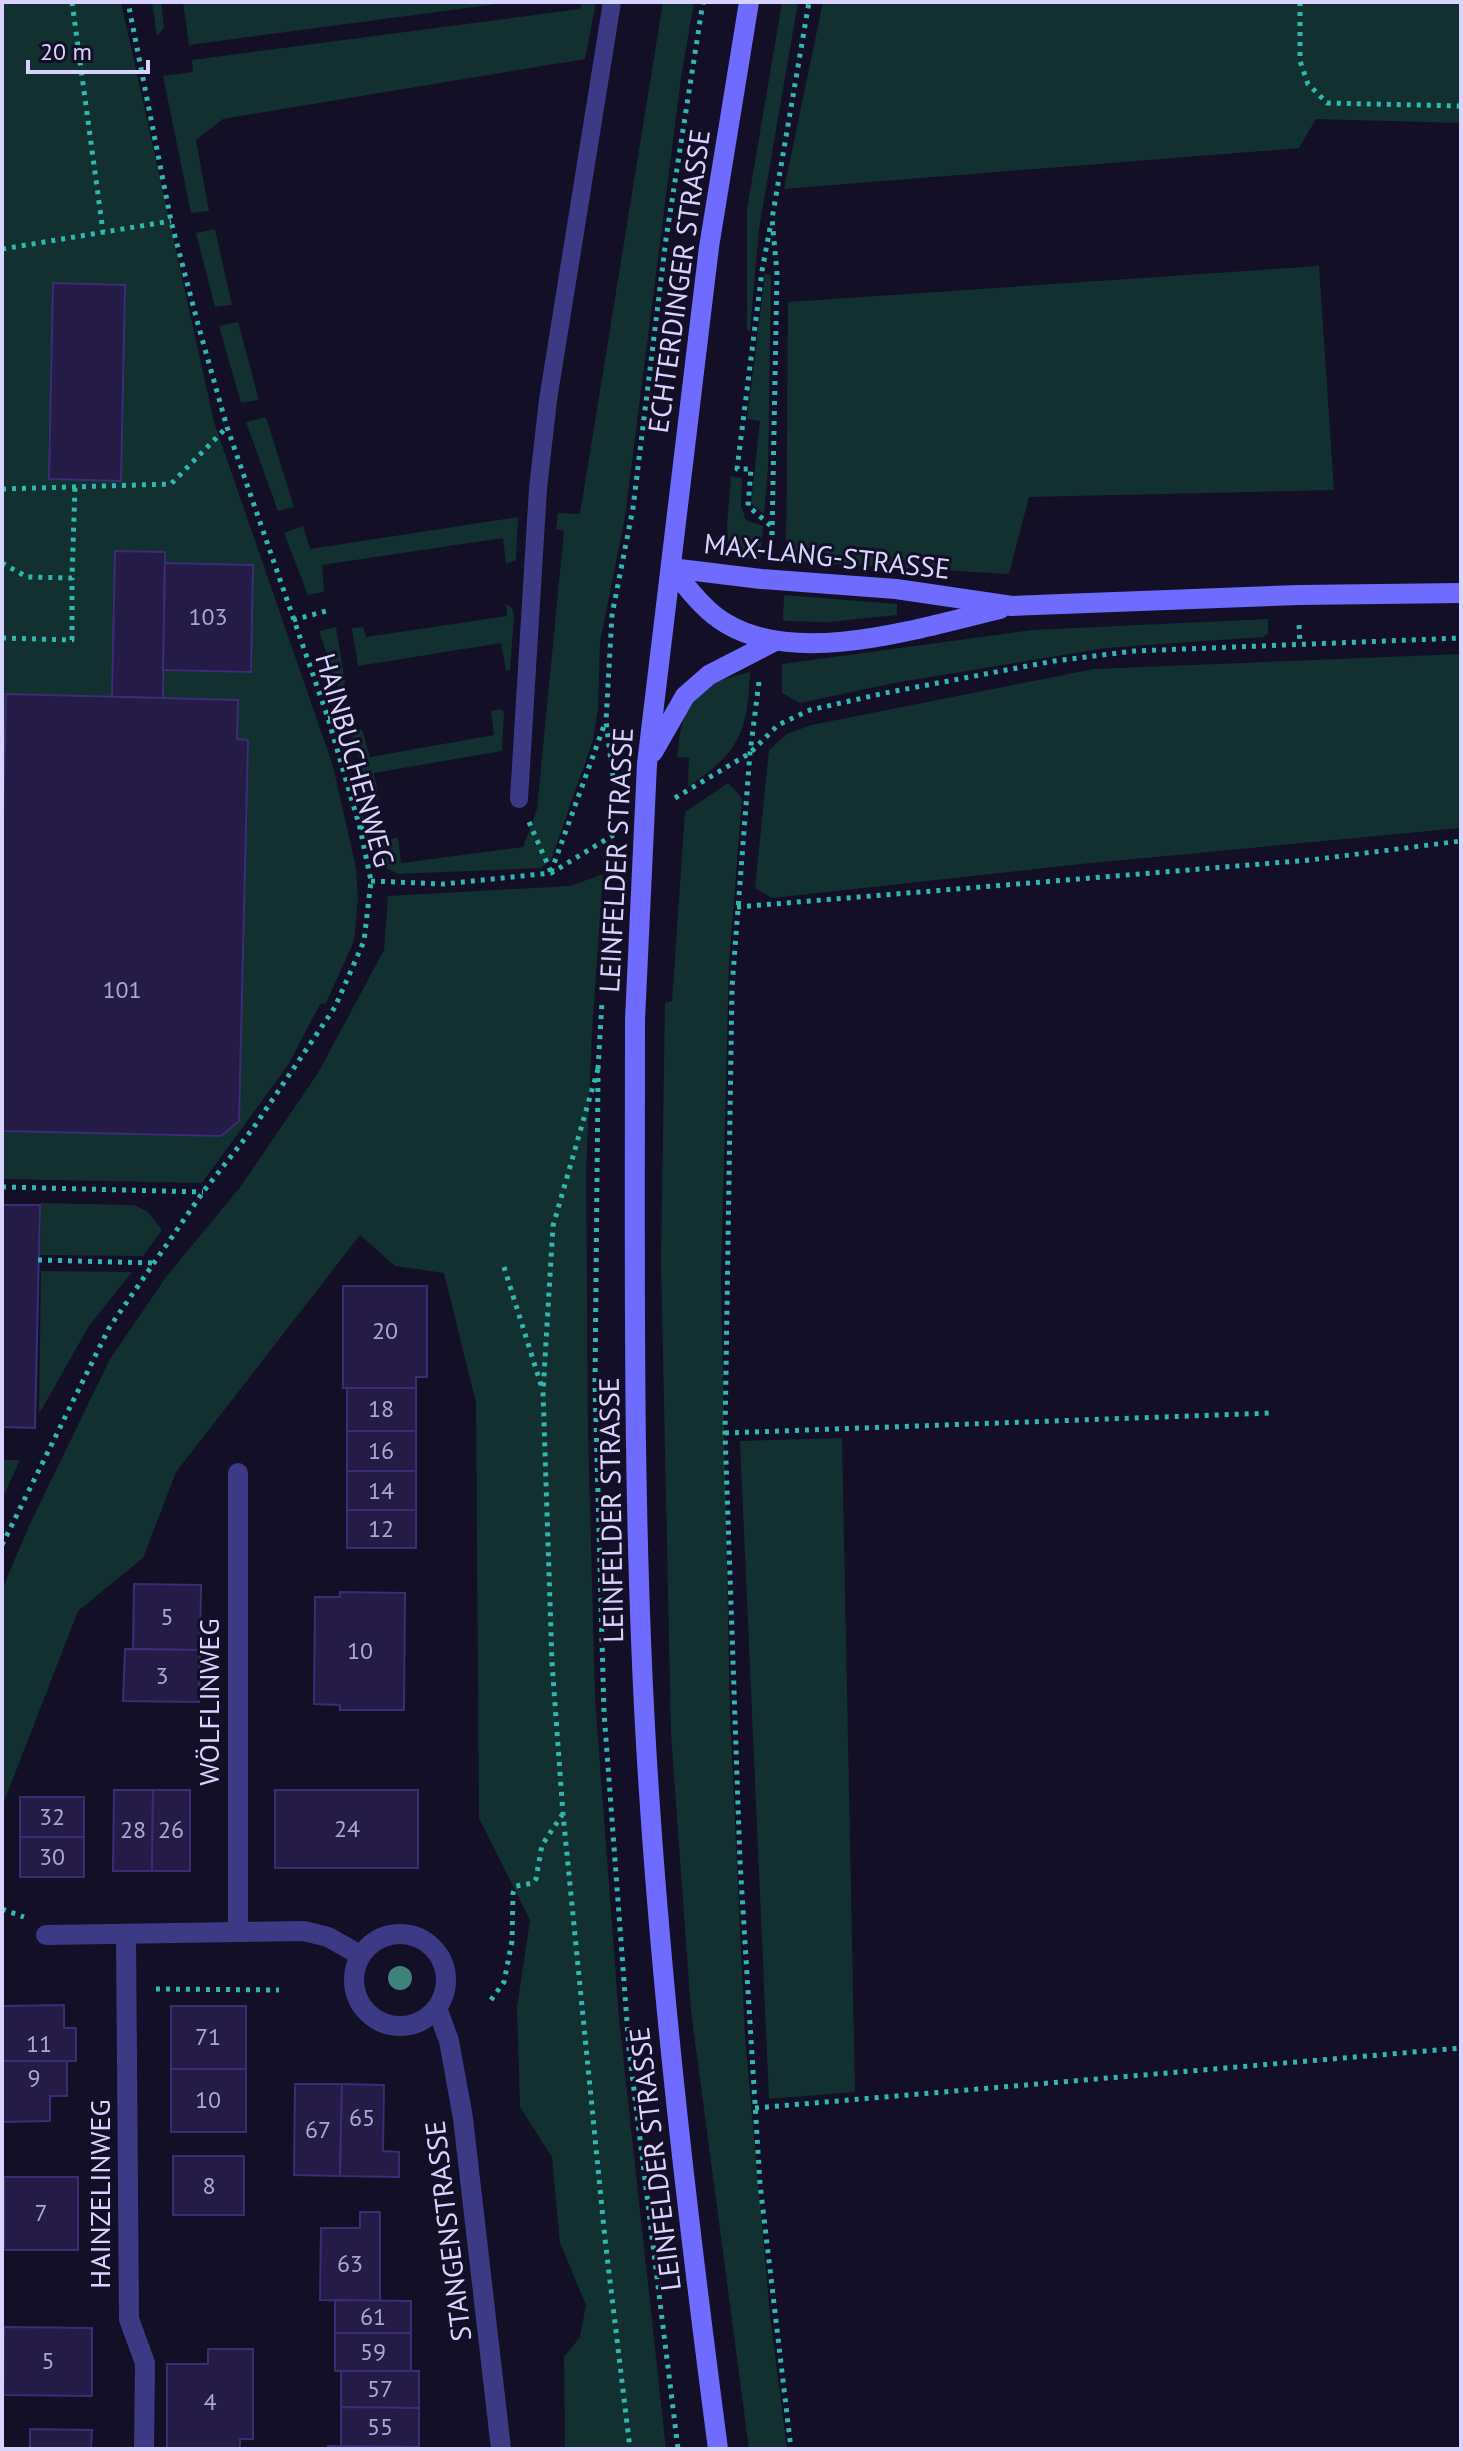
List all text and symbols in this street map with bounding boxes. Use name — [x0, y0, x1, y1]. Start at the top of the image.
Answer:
scale bar — [28, 24, 148, 74]
text: 20 m — [40, 36, 92, 67]
street label: ECHTERDINGER STRASSE — [639, 127, 718, 435]
street label: MAX-LANG-STRASSE — [702, 524, 952, 587]
house number: 103 — [188, 601, 228, 632]
street label: HAINBUCHENWEG — [307, 649, 404, 871]
street label: LEINFELDER STRASSE — [590, 727, 641, 993]
house number: 101 — [102, 974, 142, 1005]
house number: 20 — [372, 1315, 398, 1346]
street label: LEINFELDER STRASSE — [590, 1377, 631, 1643]
house number: 18 — [368, 1393, 394, 1424]
house number: 16 — [368, 1435, 394, 1466]
house number: 14 — [368, 1475, 394, 1506]
house number: 12 — [368, 1513, 394, 1544]
house number: 5 — [160, 1601, 174, 1632]
street label: WÖLFLINWEG — [190, 1618, 227, 1786]
house number: 10 — [347, 1635, 373, 1666]
house number: 3 — [155, 1660, 169, 1691]
house number: 32 — [39, 1801, 65, 1832]
house number: 24 — [334, 1813, 360, 1844]
house number: 28 — [120, 1814, 146, 1845]
house number: 26 — [158, 1814, 184, 1845]
house number: 30 — [39, 1841, 65, 1872]
house number: 71 — [195, 2021, 221, 2052]
street label: LEINFELDER STRASSE — [620, 2025, 689, 2293]
house number: 11 — [26, 2028, 52, 2059]
house number: 9 — [27, 2062, 41, 2093]
house number: 10 — [195, 2084, 221, 2115]
street label: HAINZELINWEG — [81, 2099, 118, 2289]
house number: 65 — [349, 2102, 375, 2133]
house number: 67 — [305, 2114, 331, 2145]
street label: STANGENSTRASSE — [416, 2119, 479, 2344]
house number: 8 — [202, 2170, 216, 2201]
house number: 7 — [34, 2197, 48, 2228]
house number: 63 — [337, 2248, 363, 2279]
house number: 61 — [360, 2301, 386, 2332]
house number: 59 — [360, 2336, 386, 2367]
house number: 5 — [41, 2345, 55, 2376]
house number: 57 — [367, 2373, 393, 2404]
house number: 4 — [203, 2386, 217, 2417]
house number: 55 — [367, 2411, 393, 2442]

